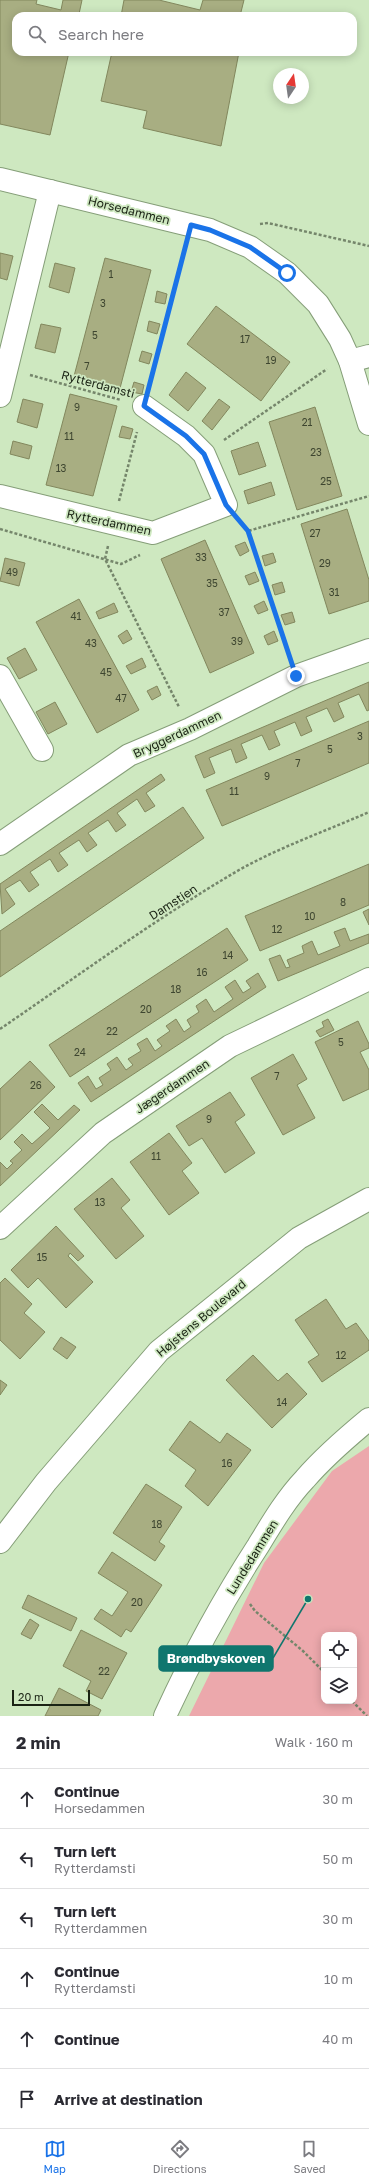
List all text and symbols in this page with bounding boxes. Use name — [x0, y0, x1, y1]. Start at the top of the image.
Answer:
search box — [12, 12, 357, 56]
icon: search — [26, 23, 48, 45]
text: Search here — [58, 25, 144, 43]
north arrow — [273, 68, 309, 104]
street label: Horsedammen — [86, 193, 172, 227]
route start — [278, 264, 296, 282]
house number: 1 — [109, 268, 114, 280]
house number: 3 — [100, 297, 106, 309]
house number: 5 — [92, 329, 98, 341]
house number: 17 — [240, 333, 250, 345]
house number: 19 — [266, 354, 276, 366]
house number: 7 — [84, 360, 90, 372]
street label: Rytterdamsti — [60, 367, 136, 401]
house number: 9 — [74, 401, 80, 413]
house number: 21 — [302, 416, 312, 428]
house number: 11 — [64, 430, 74, 442]
house number: 23 — [310, 446, 322, 458]
house number: 13 — [56, 462, 66, 474]
house number: 25 — [320, 475, 332, 487]
street label: Rytterdammen — [65, 506, 153, 538]
house number: 27 — [309, 527, 321, 539]
house number: 33 — [195, 551, 207, 563]
house number: 29 — [319, 557, 331, 569]
house number: 49 — [6, 566, 18, 578]
house number: 35 — [206, 577, 218, 589]
house number: 31 — [329, 586, 339, 598]
house number: 37 — [218, 606, 230, 618]
house number: 41 — [71, 610, 82, 622]
house number: 39 — [231, 635, 243, 647]
house number: 43 — [85, 637, 97, 649]
house number: 45 — [100, 666, 112, 678]
route end — [287, 667, 305, 685]
house number: 47 — [115, 692, 127, 704]
street label: Bryggerdammen — [131, 707, 223, 761]
house number: 3 — [357, 730, 363, 742]
house number: 5 — [327, 743, 333, 755]
house number: 7 — [295, 757, 301, 769]
house number: 9 — [264, 770, 270, 782]
house number: 11 — [229, 785, 239, 797]
street label: Damstien — [146, 881, 200, 923]
house number: 8 — [340, 896, 346, 908]
house number: 10 — [304, 910, 316, 922]
house number: 12 — [272, 923, 283, 935]
house number: 14 — [223, 949, 233, 961]
house number: 16 — [197, 966, 207, 978]
house number: 18 — [171, 983, 181, 995]
house number: 20 — [140, 1003, 152, 1015]
house number: 22 — [106, 1025, 118, 1037]
house number: 5 — [338, 1036, 344, 1048]
house number: 24 — [74, 1046, 86, 1058]
street label: Jægerdammen — [132, 1056, 212, 1116]
house number: 7 — [274, 1070, 280, 1082]
house number: 26 — [30, 1079, 42, 1091]
house number: 9 — [206, 1113, 212, 1125]
house number: 11 — [151, 1150, 161, 1162]
house number: 13 — [95, 1196, 105, 1208]
house number: 15 — [37, 1251, 48, 1263]
street label: Højstens Boulevard — [153, 1276, 249, 1360]
house number: 12 — [336, 1349, 347, 1361]
house number: 14 — [277, 1396, 287, 1408]
house number: 16 — [222, 1457, 232, 1469]
street label: Lundedammen — [223, 1517, 281, 1597]
house number: 18 — [152, 1518, 162, 1530]
house number: 20 — [131, 1596, 143, 1608]
map controls — [321, 1632, 357, 1704]
button: locate — [321, 1632, 357, 1668]
callout: Brøndbyskoven — [159, 1646, 273, 1671]
text: Brøndbyskoven — [167, 1650, 265, 1666]
house number: 22 — [98, 1665, 110, 1677]
button: layers — [321, 1668, 357, 1704]
scale bar — [12, 1688, 90, 1707]
text: 20 m — [18, 1690, 44, 1703]
text: 2 min — [16, 1732, 60, 1753]
text: Walk · 160 m — [275, 1734, 353, 1750]
text: Continue — [54, 1782, 120, 1800]
icon: ahead — [16, 1788, 38, 1810]
text: 30 m — [323, 1791, 353, 1807]
text: Horsedammen — [54, 1800, 145, 1816]
text: Turn left — [54, 1842, 116, 1860]
icon: left — [16, 1848, 38, 1870]
text: 50 m — [323, 1851, 353, 1867]
text: Rytterdamsti — [54, 1860, 136, 1876]
text: Turn left — [54, 1902, 116, 1920]
icon: left — [16, 1908, 38, 1930]
text: 30 m — [323, 1911, 353, 1927]
text: Rytterdammen — [54, 1920, 147, 1936]
text: Continue — [54, 1962, 120, 1980]
icon: ahead — [16, 1968, 38, 1990]
text: 10 m — [324, 1971, 353, 1987]
text: Rytterdamsti — [54, 1980, 136, 1996]
icon: ahead — [16, 2028, 38, 2050]
text: Continue — [54, 2030, 120, 2048]
text: 40 m — [322, 2031, 353, 2047]
icon: arrive — [16, 2088, 38, 2110]
text: Arrive at destination — [54, 2090, 203, 2108]
tab: Map — [43, 2138, 66, 2175]
tab: Directions — [153, 2138, 207, 2175]
tab: Saved — [293, 2138, 326, 2175]

